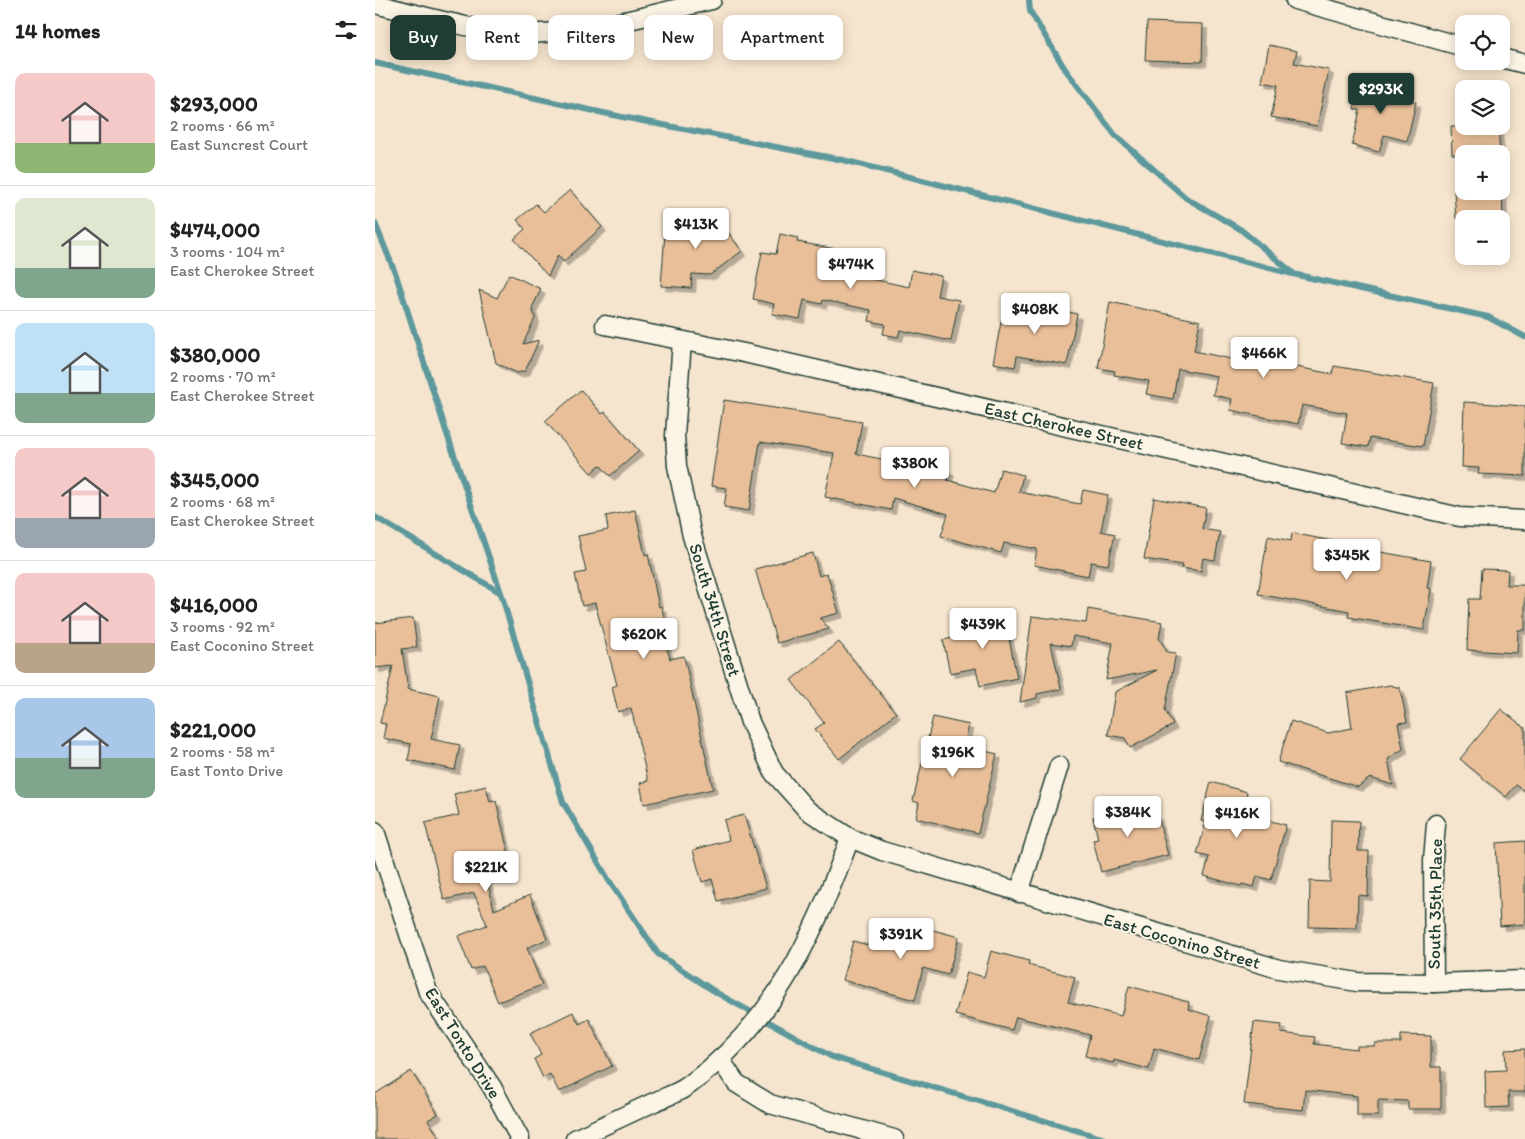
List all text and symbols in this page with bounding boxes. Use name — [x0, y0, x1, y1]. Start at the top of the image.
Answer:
chip: Buy — [390, 15, 456, 60]
chip: Rent — [466, 15, 538, 60]
chip: Filters — [548, 15, 634, 60]
chip: New — [644, 15, 713, 60]
chip: Apartment — [723, 15, 843, 60]
map controls — [1455, 15, 1510, 265]
button: locate — [1455, 15, 1510, 70]
icon: filters — [332, 16, 360, 44]
text: 14 homes — [15, 18, 100, 43]
pin: $293K — [1346, 72, 1416, 115]
text: $293K — [1359, 79, 1403, 98]
button: layers — [1455, 80, 1510, 135]
text: $293,000 — [170, 91, 258, 116]
icon: home — [55, 93, 115, 153]
text: 2 rooms · 66 m² — [170, 116, 275, 135]
text: East Suncrest Court — [170, 135, 308, 154]
button: + — [1455, 145, 1510, 200]
pin: $413K — [661, 208, 731, 250]
button: − — [1455, 210, 1510, 265]
text: $413K — [674, 214, 718, 233]
text: $474,000 — [170, 217, 260, 242]
icon: home — [55, 218, 115, 278]
text: 3 rooms · 104 m² — [170, 242, 285, 261]
pin: $474K — [816, 248, 886, 290]
text: $474K — [828, 254, 874, 273]
text: East Cherokee Street — [170, 261, 314, 280]
pin: $408K — [1000, 292, 1070, 335]
text: $408K — [1012, 299, 1058, 318]
pin: $466K — [1229, 336, 1299, 379]
text: $380,000 — [170, 342, 260, 367]
icon: home — [55, 343, 115, 403]
text: $466K — [1242, 343, 1286, 362]
text: 2 rooms · 70 m² — [170, 367, 276, 386]
text: East Cherokee Street — [170, 386, 314, 405]
street label: East Cherokee Street — [982, 397, 1146, 455]
pin: $380K — [880, 446, 950, 489]
text: $380K — [892, 453, 938, 472]
text: $345,000 — [170, 467, 260, 492]
icon: home — [55, 468, 115, 528]
text: 2 rooms · 68 m² — [170, 492, 275, 511]
text: East Cherokee Street — [170, 511, 314, 530]
pin: $345K — [1312, 538, 1382, 581]
street label: South 34th Street — [684, 541, 746, 680]
text: $345K — [1324, 545, 1370, 564]
text: $416,000 — [170, 592, 258, 617]
icon: home — [55, 593, 115, 653]
pin: $439K — [948, 608, 1018, 650]
text: $439K — [960, 614, 1006, 633]
text: 3 rooms · 92 m² — [170, 617, 275, 636]
pin: $620K — [609, 618, 679, 660]
text: $620K — [621, 624, 667, 643]
text: East Coconino Street — [170, 636, 314, 655]
text: $221,000 — [170, 717, 256, 742]
icon: home — [55, 718, 115, 778]
pin: $196K — [918, 736, 988, 778]
text: 2 rooms · 58 m² — [170, 742, 275, 761]
text: $196K — [932, 742, 974, 761]
text: East Tonto Drive — [170, 761, 283, 780]
pin: $384K — [1093, 796, 1163, 838]
pin: $416K — [1202, 796, 1272, 839]
text: $384K — [1105, 802, 1151, 821]
text: $416K — [1215, 803, 1259, 822]
street label: South 35th Place — [1423, 838, 1447, 970]
pin: $221K — [451, 850, 521, 893]
text: $221K — [465, 857, 507, 876]
street label: East Coconino Street — [1101, 908, 1263, 974]
pin: $391K — [866, 918, 936, 960]
text: $391K — [880, 924, 922, 943]
street label: East Tonto Drive — [420, 983, 506, 1103]

